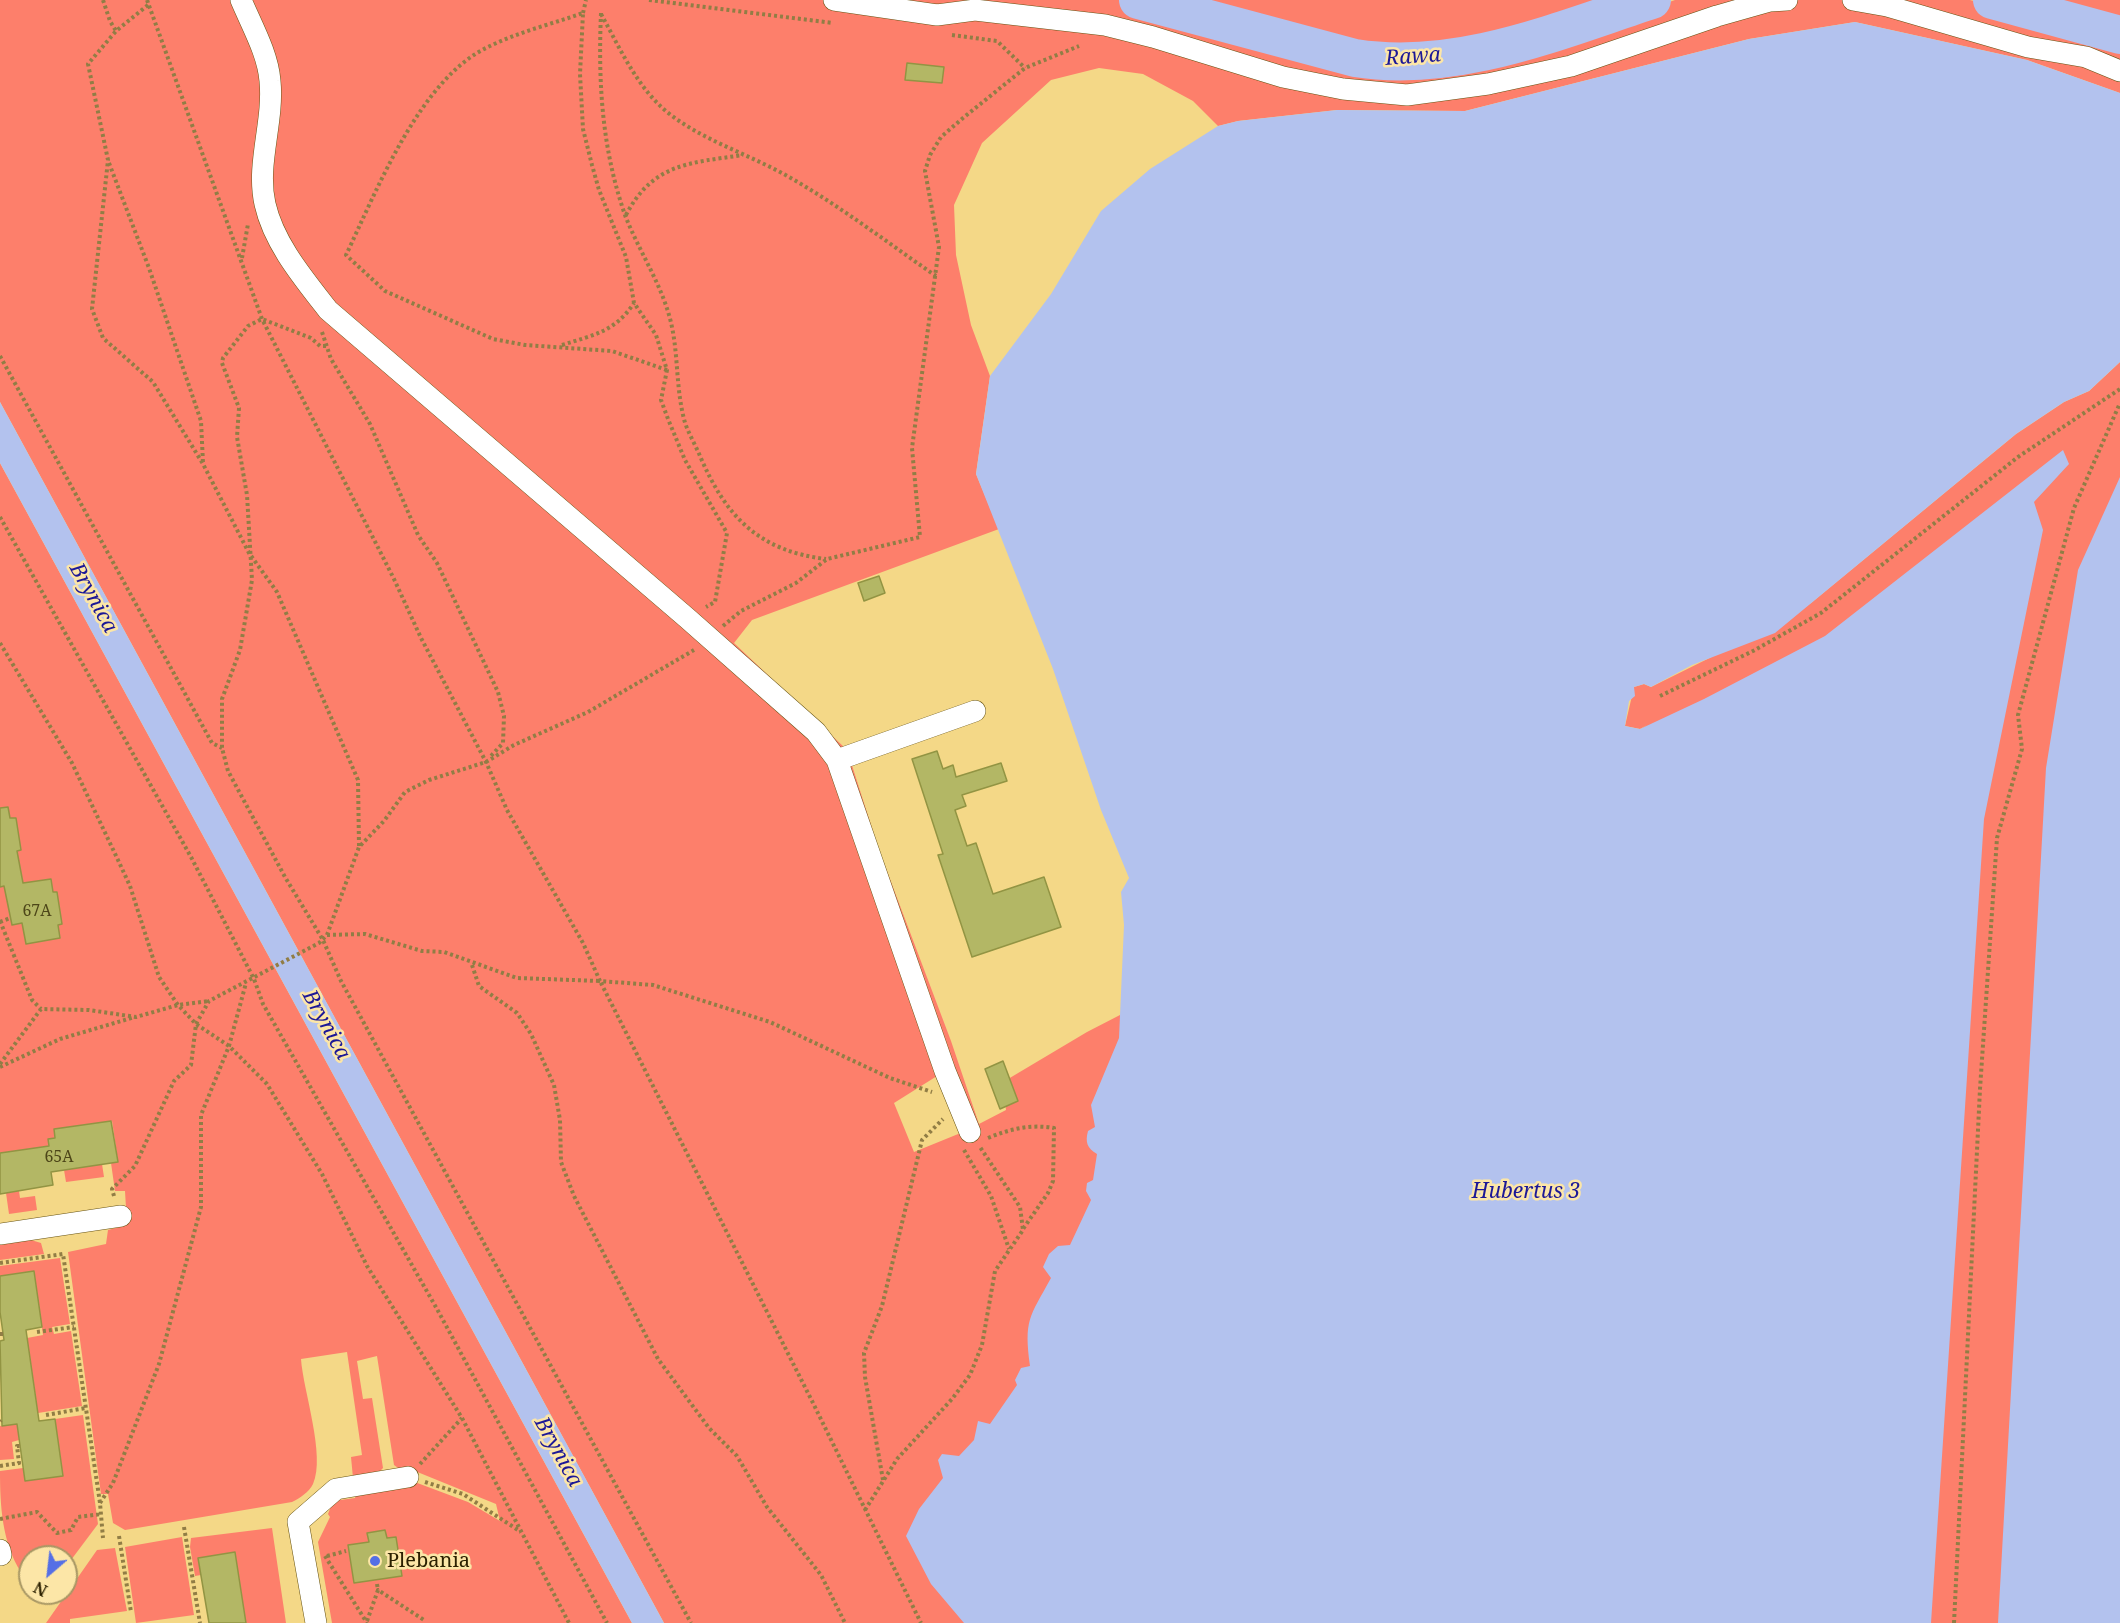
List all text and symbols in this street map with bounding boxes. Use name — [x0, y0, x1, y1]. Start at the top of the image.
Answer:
water label: Rawa — [1384, 42, 1442, 72]
water label: Brynica — [64, 559, 122, 637]
house number: 67A — [22, 901, 52, 921]
water label: Brynica — [297, 986, 355, 1064]
house number: 65A — [44, 1147, 74, 1167]
water label: Hubertus 3 — [1472, 1179, 1580, 1205]
water label: Brynica — [529, 1413, 587, 1491]
north arrow — [18, 1545, 78, 1605]
place label: Plebania — [387, 1549, 470, 1573]
marker: Plebania — [368, 1554, 382, 1568]
text: N — [30, 1576, 51, 1602]

